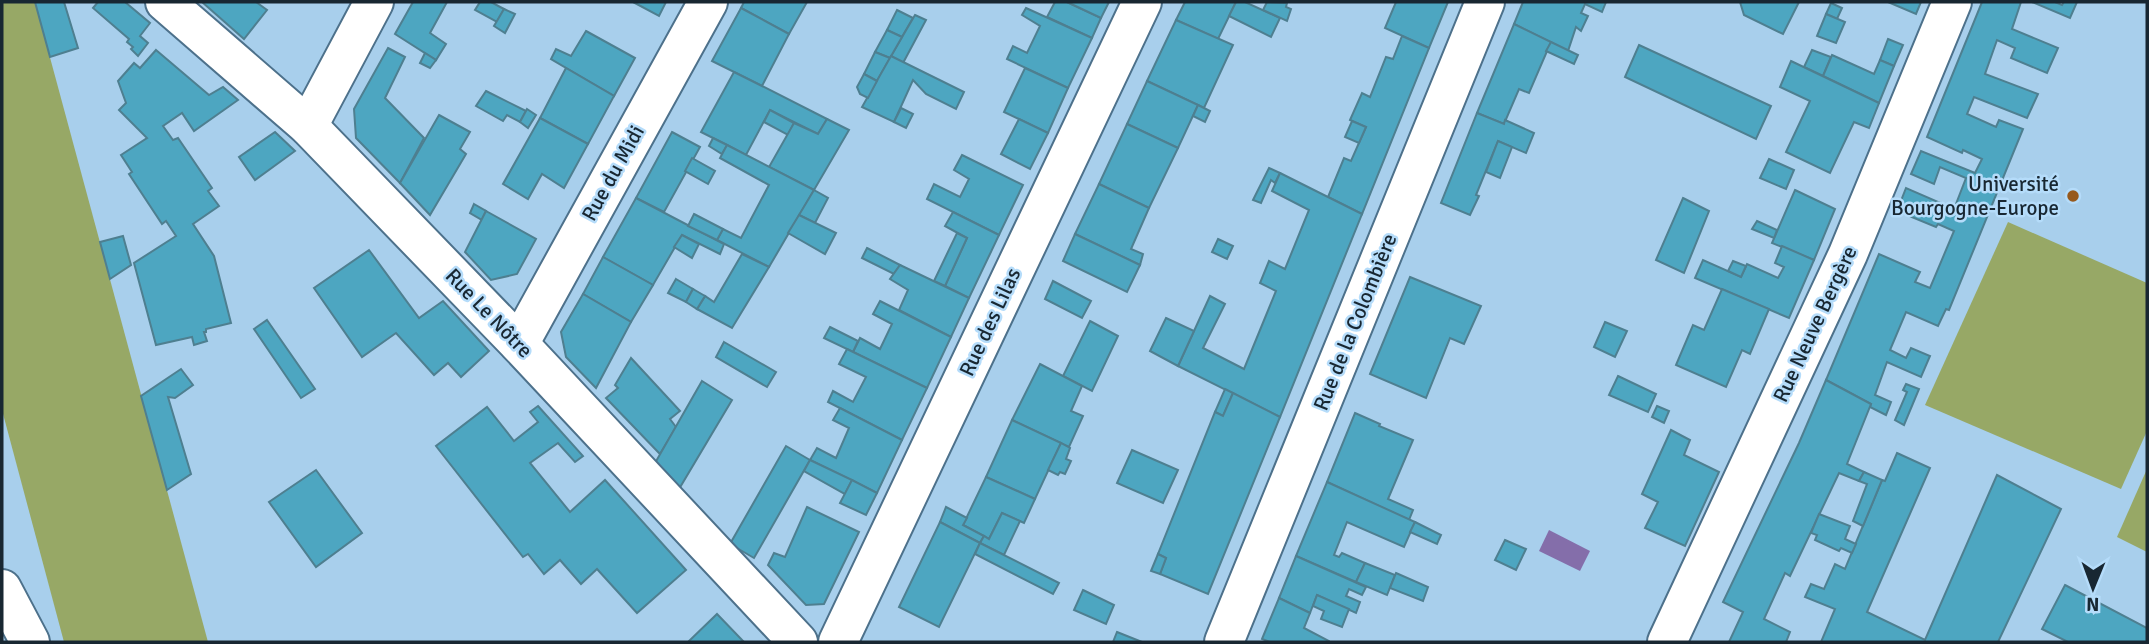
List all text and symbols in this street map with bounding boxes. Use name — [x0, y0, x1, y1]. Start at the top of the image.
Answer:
street label: Rue du Midi — [576, 121, 650, 225]
place label: Université Bourgogne-Europe — [1891, 171, 2059, 221]
marker: Université Bourgogne-Europe — [2065, 188, 2081, 204]
street label: Rue de la Colombière — [1308, 230, 1402, 414]
street label: Rue Neuve Bergère — [1767, 242, 1863, 406]
street label: Rue Le Nôtre — [440, 263, 538, 363]
street label: Rue des Lilas — [954, 264, 1026, 380]
north arrow — [2058, 553, 2128, 623]
text: N — [2086, 592, 2100, 616]

